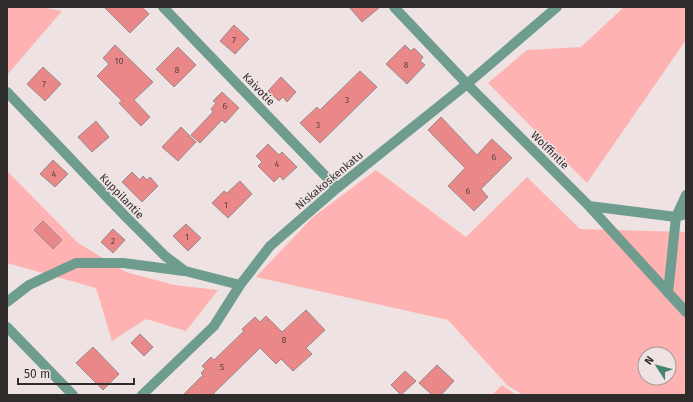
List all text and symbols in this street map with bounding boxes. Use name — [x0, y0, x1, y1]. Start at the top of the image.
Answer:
house number: 7 — [232, 35, 236, 45]
house number: 10 — [115, 56, 123, 66]
house number: 8 — [404, 60, 409, 70]
house number: 8 — [175, 65, 180, 75]
street label: Kaivotie — [240, 70, 277, 108]
house number: 7 — [42, 79, 46, 89]
house number: 3 — [345, 95, 349, 105]
house number: 6 — [223, 101, 228, 111]
house number: 3 — [316, 120, 320, 130]
street label: Wolffintie — [528, 129, 571, 172]
street label: Niskakoskenkatu — [293, 148, 366, 212]
house number: 6 — [492, 152, 497, 162]
house number: 4 — [275, 159, 280, 169]
house number: 4 — [52, 169, 57, 179]
street label: Kuppilantie — [97, 171, 146, 222]
house number: 6 — [466, 186, 471, 196]
house number: 1 — [224, 200, 228, 210]
house number: 1 — [185, 232, 189, 242]
house number: 2 — [111, 236, 115, 246]
house number: 8 — [282, 335, 287, 345]
north arrow — [637, 346, 677, 386]
text: N — [642, 354, 657, 367]
scale bar — [18, 360, 134, 386]
house number: 5 — [220, 362, 225, 372]
text: 50 m — [24, 367, 50, 381]

